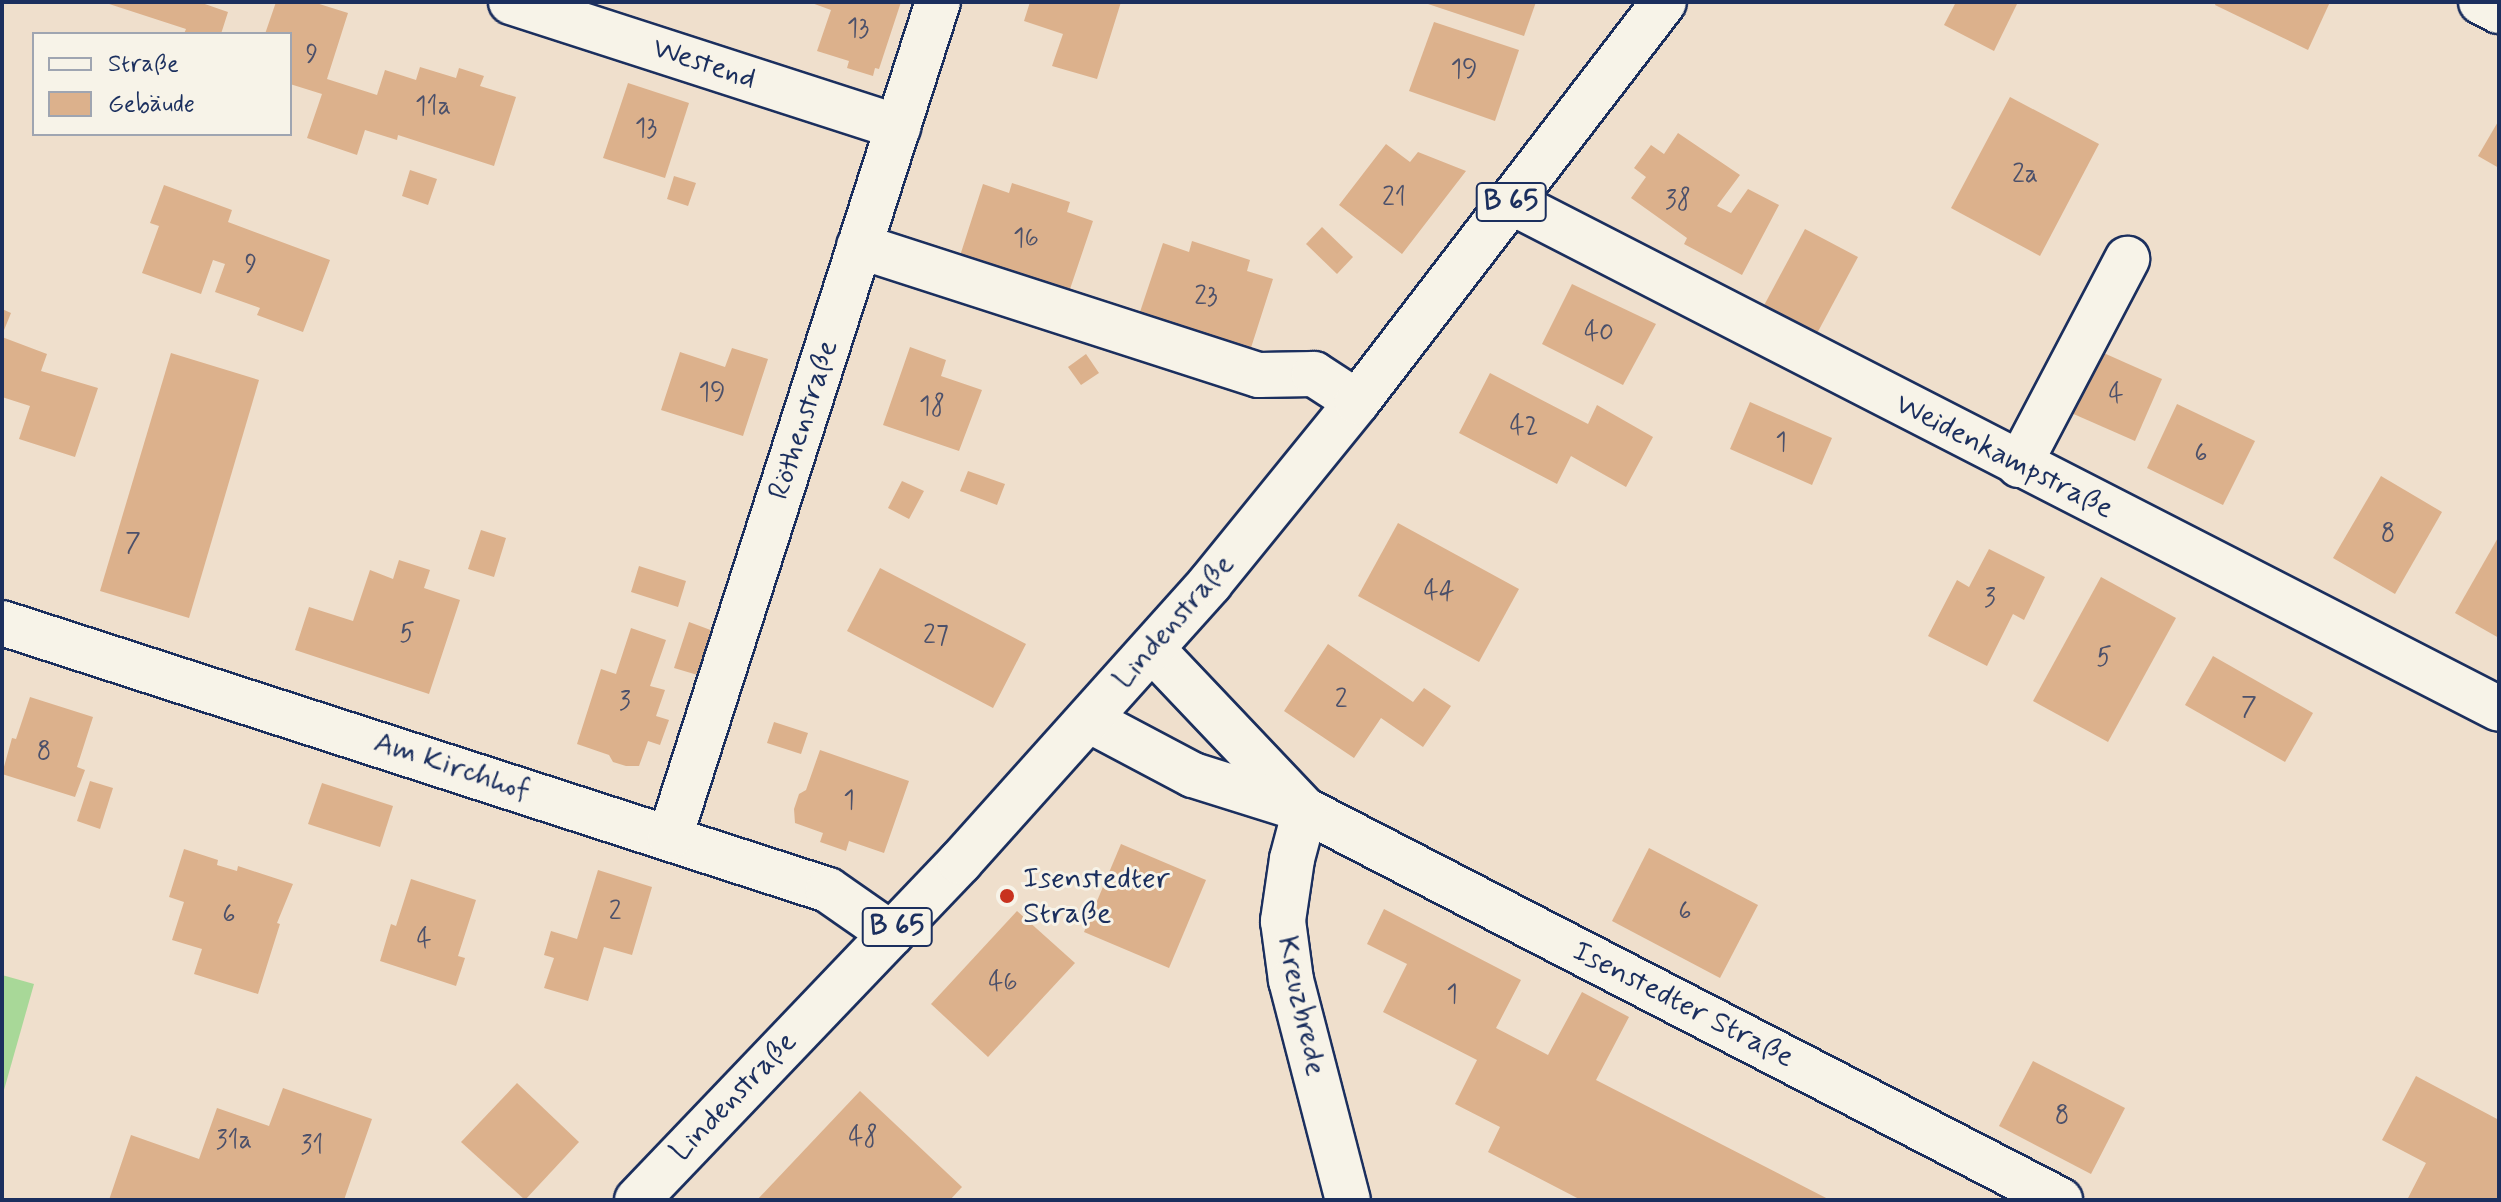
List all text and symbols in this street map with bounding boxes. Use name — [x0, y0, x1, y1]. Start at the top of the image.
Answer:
house number: 13 — [847, 14, 869, 46]
street label: Westend — [648, 30, 760, 98]
legend — [32, 32, 292, 136]
house number: 9 — [306, 40, 318, 72]
text: Straße — [108, 49, 179, 80]
house number: 19 — [1450, 55, 1478, 87]
text: Gebäude — [108, 89, 195, 120]
house number: 11a — [415, 92, 451, 124]
house number: 13 — [635, 114, 657, 146]
house number: 2a — [2012, 160, 2038, 192]
road number: B 65 — [1475, 178, 1547, 226]
house number: 21 — [1382, 183, 1406, 215]
house number: 38 — [1665, 186, 1691, 218]
house number: 16 — [1013, 224, 1039, 256]
house number: 9 — [245, 250, 257, 282]
house number: 23 — [1194, 282, 1218, 314]
house number: 40 — [1584, 318, 1614, 350]
street label: Röthenstraße — [761, 336, 847, 504]
house number: 19 — [698, 378, 726, 410]
house number: 4 — [2108, 380, 2124, 412]
street label: Weidenkampstraße — [1889, 387, 2119, 527]
house number: 18 — [919, 392, 945, 424]
house number: 42 — [1510, 412, 1538, 444]
house number: 1 — [1775, 428, 1787, 460]
house number: 6 — [2194, 439, 2208, 471]
house number: 8 — [2381, 519, 2395, 551]
house number: 7 — [125, 529, 141, 561]
street label: Lindenstraße — [1106, 547, 1242, 697]
house number: 44 — [1424, 577, 1454, 609]
house number: 3 — [1984, 584, 1996, 616]
house number: 5 — [399, 619, 415, 651]
house number: 27 — [923, 621, 949, 653]
house number: 5 — [2096, 643, 2112, 675]
house number: 2 — [1335, 685, 1347, 717]
house number: 3 — [619, 687, 631, 719]
house number: 7 — [2241, 693, 2257, 725]
street label: Am Kirchhof — [370, 725, 534, 809]
house number: 8 — [37, 737, 51, 769]
house number: 1 — [843, 786, 855, 818]
place label: Isenstedter Straße — [1023, 861, 1170, 932]
marker: Isenstedter Straße — [998, 887, 1016, 905]
house number: 2 — [609, 897, 621, 929]
house number: 6 — [1678, 897, 1692, 929]
house number: 6 — [222, 900, 236, 932]
road number: B 65 — [861, 903, 933, 951]
house number: 4 — [416, 925, 432, 957]
street label: Kreuzbrede — [1269, 933, 1333, 1079]
street label: Isenstedter Straße — [1566, 934, 1800, 1076]
house number: 46 — [988, 968, 1018, 1000]
house number: 1 — [1446, 980, 1458, 1012]
street label: Lindenstraße — [663, 1025, 805, 1169]
house number: 8 — [2055, 1101, 2069, 1133]
house number: 48 — [848, 1123, 878, 1155]
house number: 31a — [216, 1126, 252, 1158]
house number: 31 — [301, 1131, 323, 1163]

